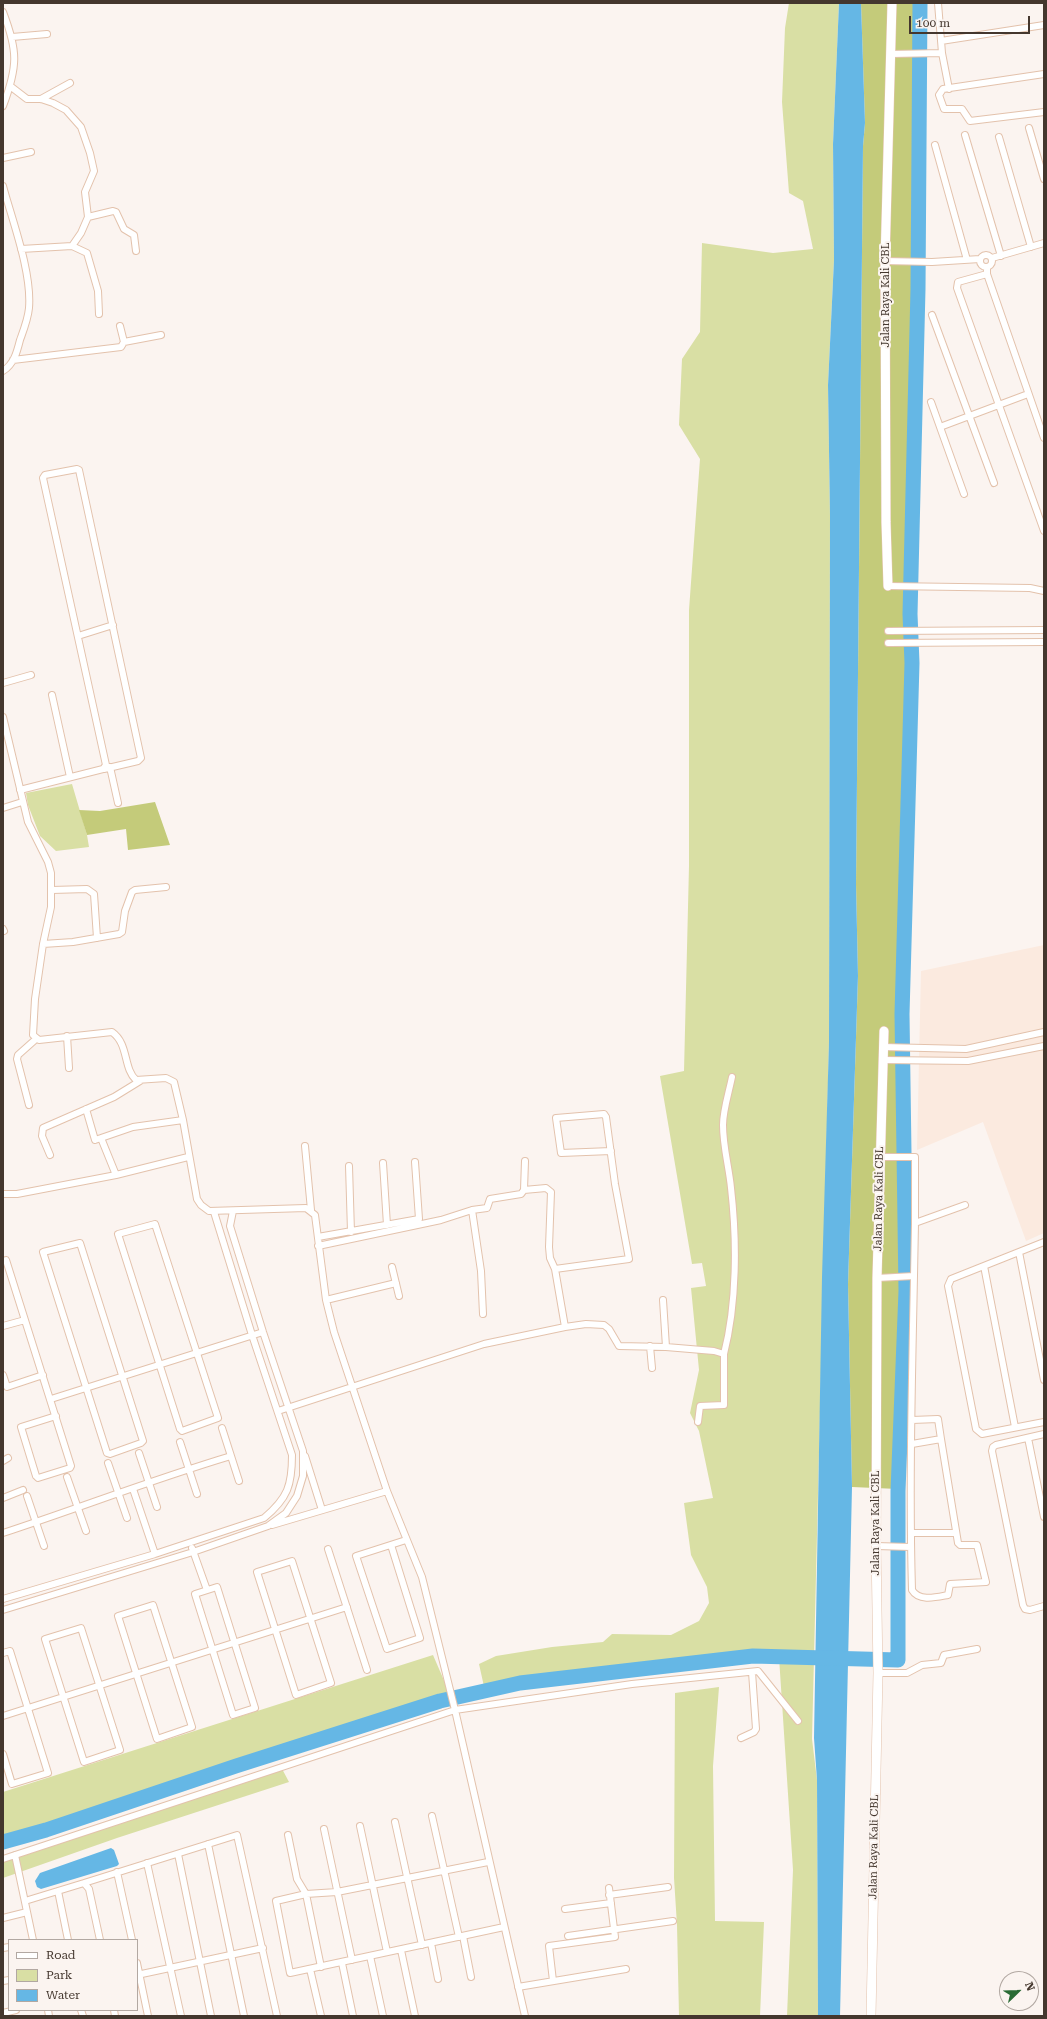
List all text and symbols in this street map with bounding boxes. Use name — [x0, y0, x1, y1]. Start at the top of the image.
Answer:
scale bar — [911, 8, 1032, 34]
text: 100 m — [916, 16, 950, 30]
street label: Jalan Raya Kali CBL — [879, 243, 893, 347]
street label: Jalan Raya Kali CBL — [871, 1146, 887, 1252]
street label: Jalan Raya Kali CBL — [869, 1471, 883, 1575]
street label: Jalan Raya Kali CBL — [866, 1794, 882, 1900]
legend — [8, 1939, 138, 2011]
text: Road — [46, 1948, 75, 1962]
text: Park — [46, 1968, 72, 1982]
north arrow — [999, 1971, 1039, 2011]
text: N — [1022, 1980, 1037, 1993]
text: Water — [46, 1988, 80, 2002]

